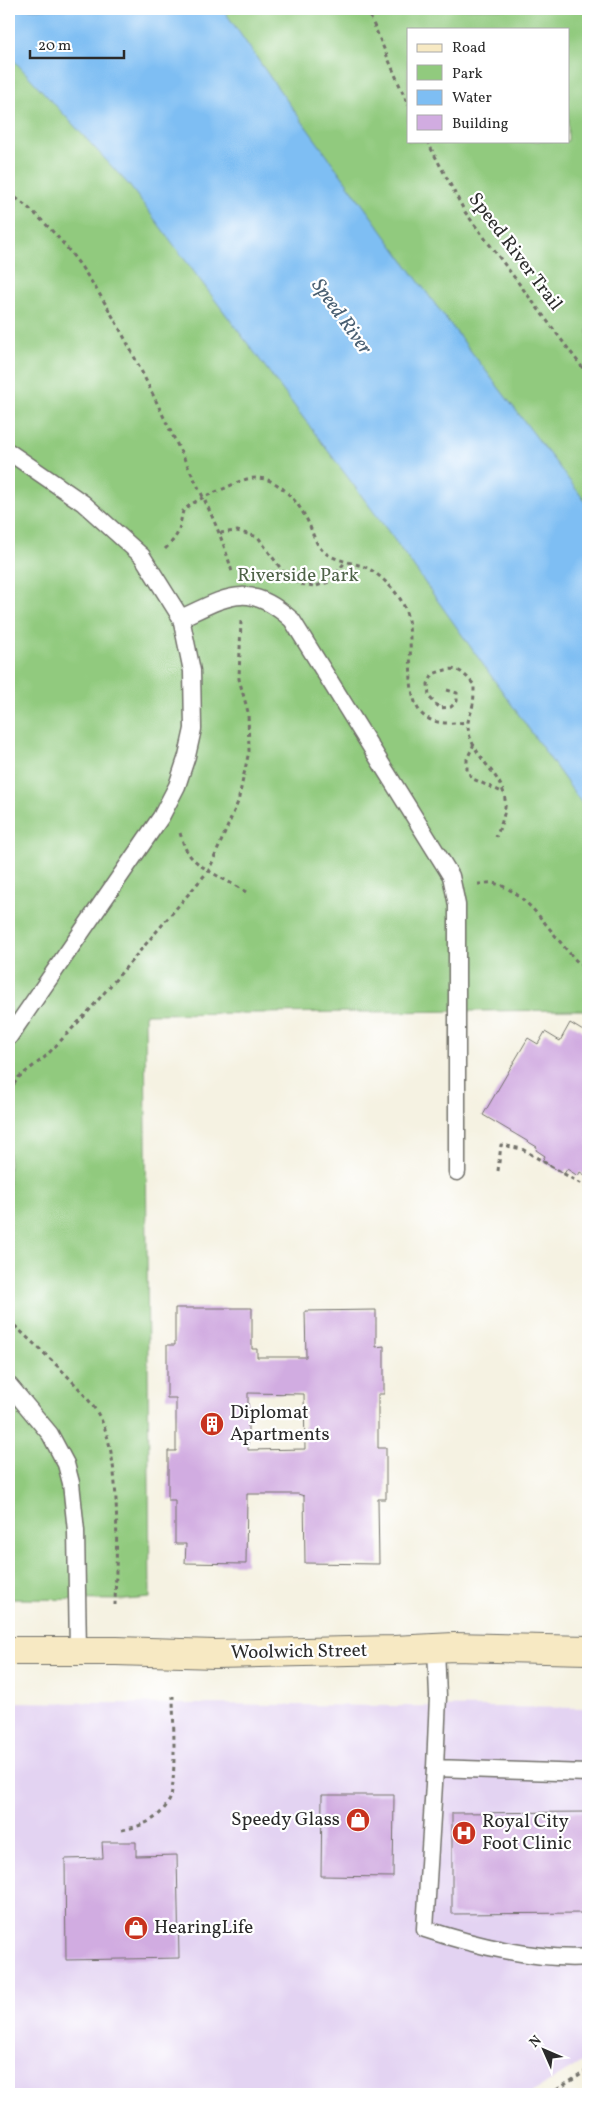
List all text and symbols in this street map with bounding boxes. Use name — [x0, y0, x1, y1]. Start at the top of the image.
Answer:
scale bar — [30, 28, 124, 60]
legend — [407, 28, 570, 142]
text: 20 m — [38, 36, 71, 57]
text: Road — [452, 38, 486, 59]
text: Park — [452, 64, 483, 85]
text: Water — [452, 88, 492, 109]
text: Building — [452, 114, 509, 135]
street label: Speed River Trail — [462, 188, 568, 317]
water label: Speed River — [304, 273, 378, 361]
park label: Riverside Park — [237, 563, 359, 589]
place label: Diplomat Apartments — [230, 1400, 330, 1448]
building icon: Diplomat Apartments — [199, 1411, 225, 1437]
street label: Woolwich Street — [230, 1638, 368, 1666]
place label: Speedy Glass — [231, 1807, 340, 1833]
shop icon: Speedy Glass — [345, 1807, 371, 1833]
place label: Royal City Foot Clinic — [482, 1809, 572, 1857]
hospital icon: Royal City Foot Clinic — [451, 1820, 477, 1846]
shop icon: HearingLife — [123, 1915, 149, 1941]
place label: HearingLife — [154, 1915, 253, 1941]
north arrow — [520, 2026, 570, 2076]
text: N — [526, 2032, 546, 2052]

